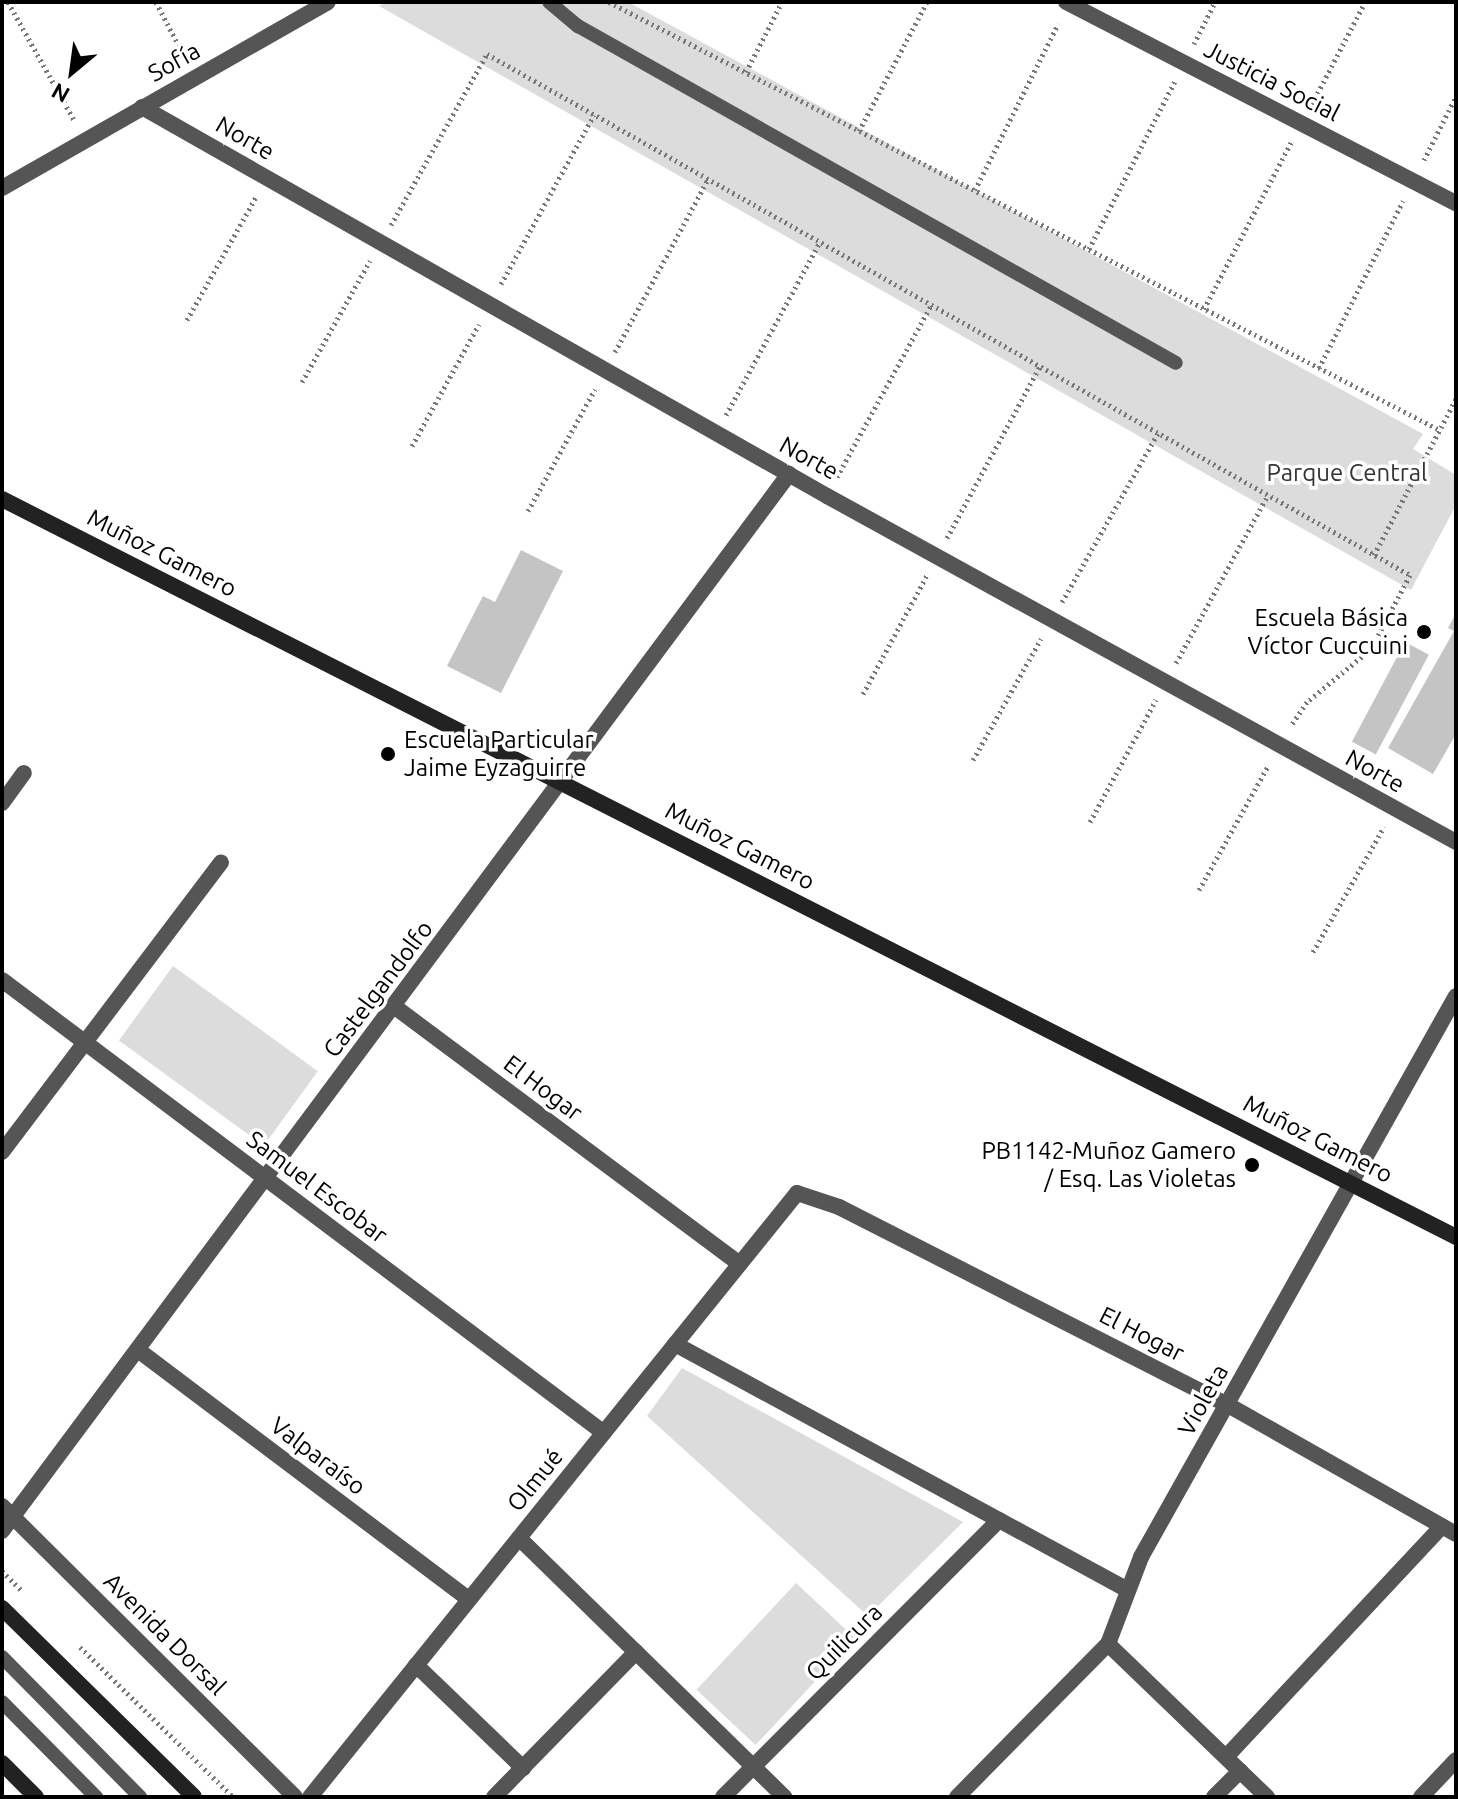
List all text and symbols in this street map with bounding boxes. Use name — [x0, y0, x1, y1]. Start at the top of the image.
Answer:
north arrow — [32, 32, 112, 112]
street label: Justicia Social — [1199, 35, 1345, 127]
street label: Sofía — [143, 36, 205, 88]
text: N — [47, 79, 73, 108]
street label: Norte — [211, 110, 279, 166]
street label: Norte — [775, 430, 843, 486]
park label: Parque Central — [1267, 459, 1427, 487]
street label: Muñoz Gamero — [82, 503, 242, 603]
place label: Escuela Básica Víctor Cuccuini — [1247, 604, 1408, 660]
marker: Escuela Básica Víctor Cuccuini — [1415, 623, 1433, 641]
place label: Escuela Particular Jaime Eyzaguirre — [404, 726, 594, 782]
street label: Norte — [1341, 743, 1409, 799]
marker: Escuela Particular Jaime Eyzaguirre — [379, 745, 397, 763]
street label: Muñoz Gamero — [660, 796, 820, 896]
street label: Castelgandolfo — [317, 915, 439, 1063]
street label: El Hogar — [498, 1049, 588, 1127]
street label: Muñoz Gamero — [1238, 1089, 1398, 1189]
street label: Samuel Escobar — [241, 1125, 393, 1249]
place label: PB1142-Muñoz Gamero / Esq. Las Violetas — [981, 1137, 1236, 1193]
marker: PB1142-Muñoz Gamero / Esq. Las Violetas — [1243, 1156, 1261, 1174]
street label: El Hogar — [1095, 1300, 1189, 1368]
street label: Violeta — [1172, 1359, 1234, 1441]
street label: Valparaíso — [265, 1411, 371, 1501]
street label: Olmué — [501, 1443, 569, 1517]
street label: Avenida Dorsal — [98, 1567, 232, 1701]
street label: Quilicura — [800, 1598, 888, 1686]

